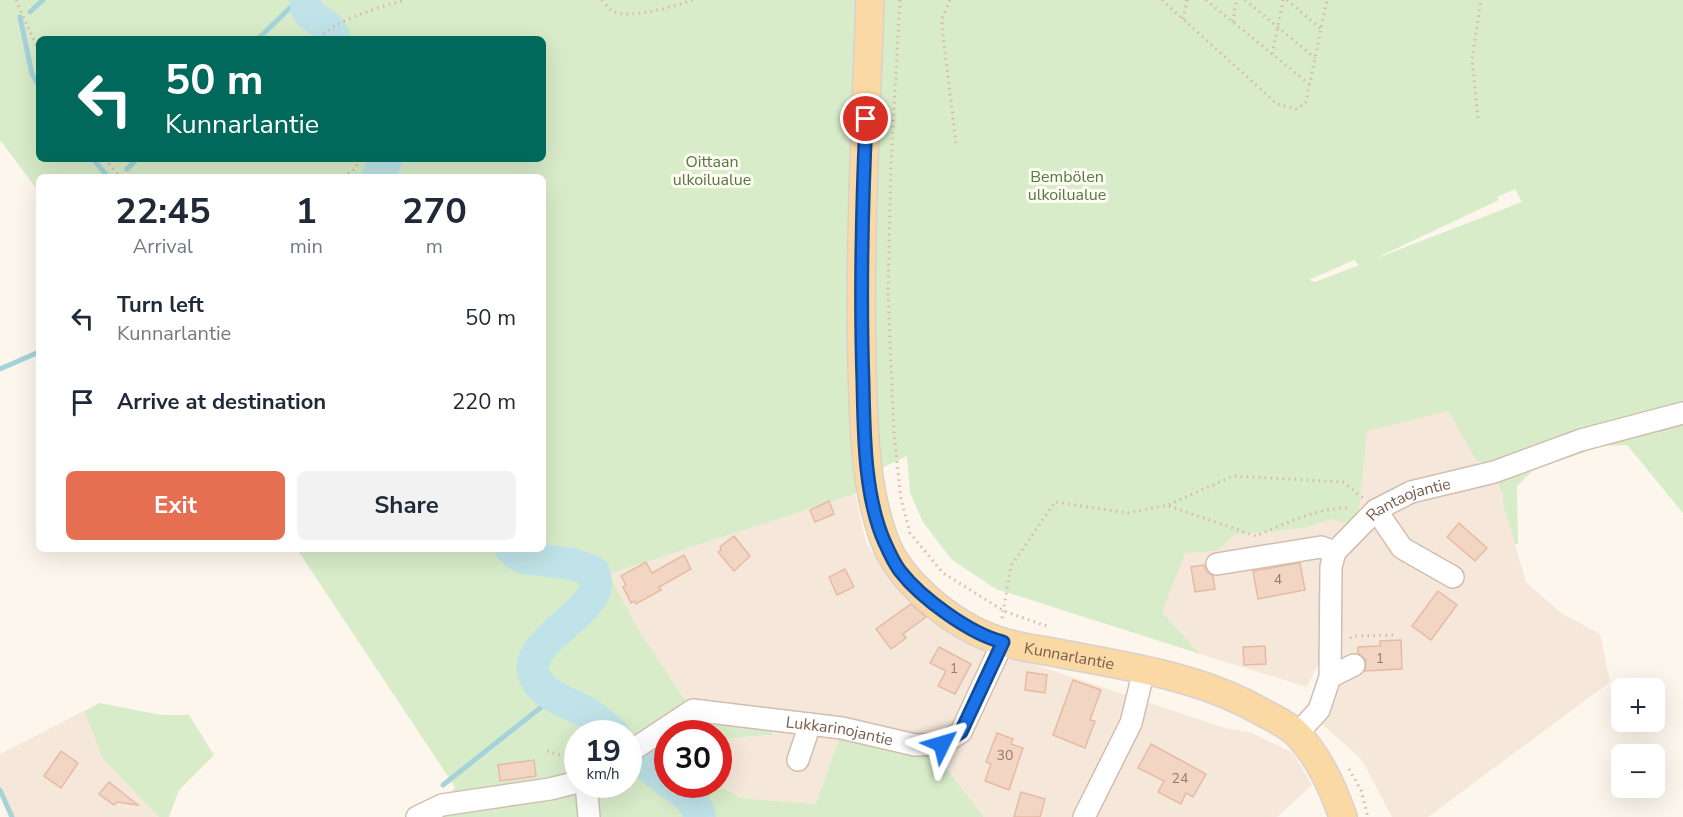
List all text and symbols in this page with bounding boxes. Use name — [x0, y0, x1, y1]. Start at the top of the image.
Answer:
text: 50 m — [165, 52, 264, 109]
icon: left — [66, 60, 144, 138]
pin — [840, 93, 891, 144]
icon: arrive — [849, 102, 882, 135]
text: Kunnarlantie — [165, 106, 319, 143]
park label: Oittaan ulkoilualue — [673, 151, 751, 191]
park label: Bembölen ulkoilualue — [1028, 166, 1106, 206]
text: 22:45 — [115, 187, 211, 236]
text: 1 — [295, 187, 317, 236]
text: 270 — [402, 187, 467, 236]
text: Arrival — [133, 233, 193, 260]
text: min — [290, 233, 323, 260]
text: m — [426, 233, 443, 260]
text: Turn left — [117, 290, 204, 320]
icon: left — [66, 302, 99, 335]
text: 50 m — [465, 303, 516, 333]
text: Kunnarlantie — [117, 320, 231, 347]
icon: arrive — [66, 386, 99, 419]
text: Arrive at destination — [117, 387, 326, 417]
text: 220 m — [452, 387, 516, 417]
button: Exit — [66, 471, 285, 540]
button: Share — [297, 471, 516, 540]
street label: Rantaojantie — [1361, 473, 1453, 526]
house number: 4 — [1274, 570, 1282, 589]
street label: Kunnarlantie — [1022, 637, 1116, 675]
house number: 1 — [1376, 649, 1384, 668]
house number: 1 — [950, 659, 958, 678]
map controls — [1611, 678, 1665, 798]
button: + — [1611, 678, 1665, 732]
street label: Lukkarinojantie — [785, 711, 895, 752]
position arrow — [910, 712, 974, 776]
speed limit sign: 30 — [654, 720, 732, 798]
text: 19 — [585, 731, 621, 772]
button: − — [1611, 744, 1665, 798]
house number: 30 — [997, 746, 1013, 765]
text: km/h — [586, 764, 620, 784]
house number: 24 — [1172, 769, 1188, 788]

